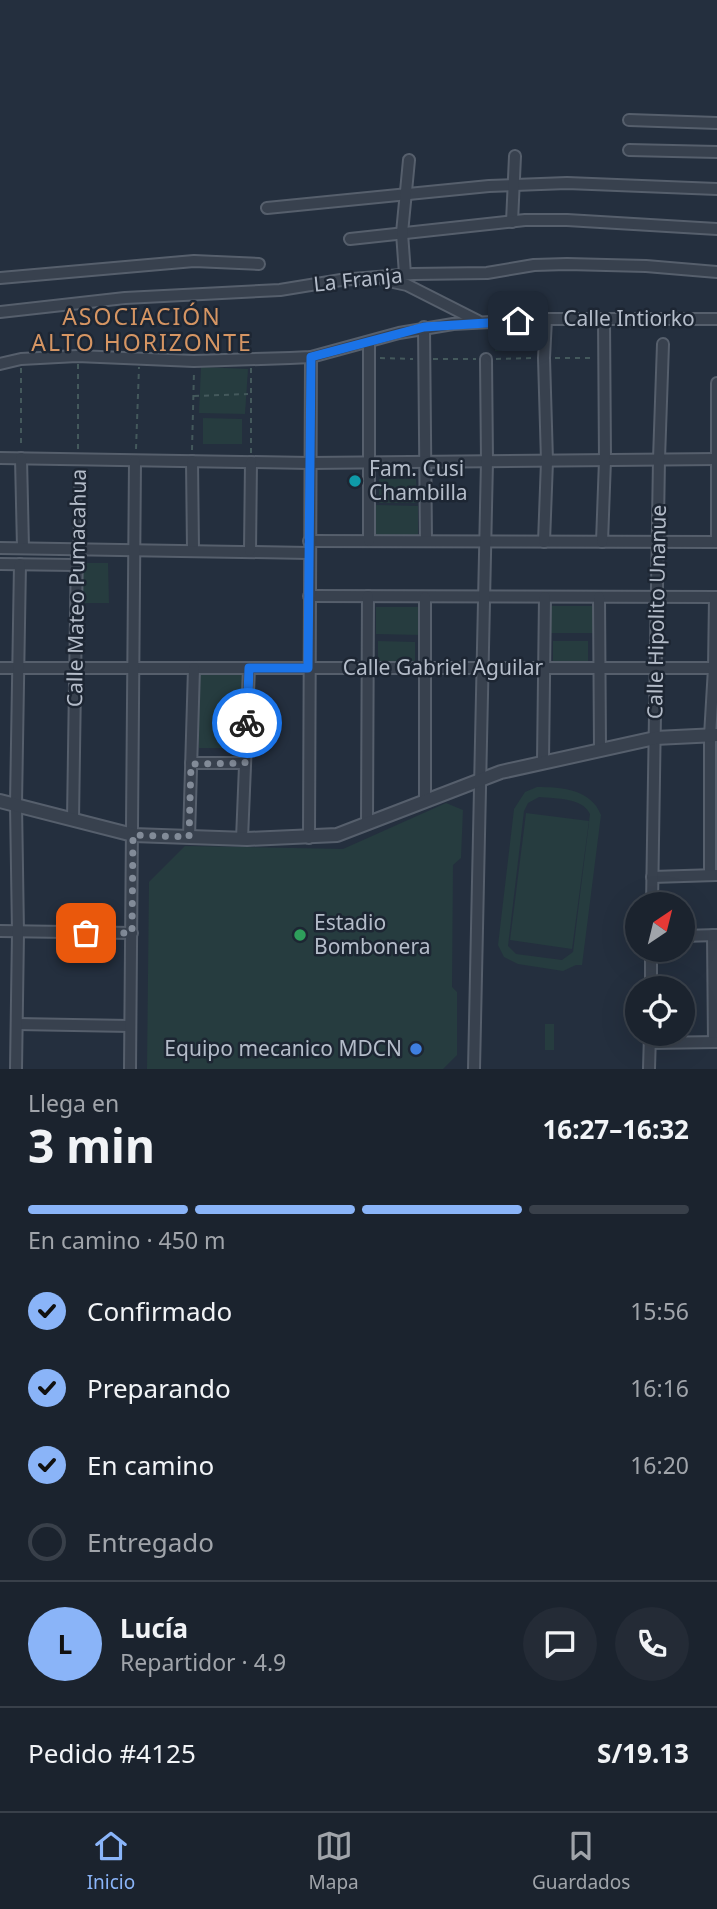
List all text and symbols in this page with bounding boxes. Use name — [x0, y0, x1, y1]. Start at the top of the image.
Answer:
street label: La Franja — [312, 260, 404, 298]
pin — [488, 291, 548, 351]
district label: ASOCIACIÓN ALTO HORIZONTE — [31, 300, 253, 358]
icon: home — [499, 302, 537, 340]
street label: Calle Intiorko — [563, 304, 695, 332]
place label: Fam. Cusi Chambilla — [369, 454, 468, 506]
street label: Calle Mateo Pumacahua — [60, 469, 92, 707]
marker: Fam. Cusi Chambilla — [347, 473, 363, 489]
street label: Calle Hipolito Unanue — [640, 505, 672, 719]
street label: Calle Gabriel Aguilar — [343, 653, 544, 681]
courier — [212, 688, 282, 758]
icon: bike — [228, 704, 266, 742]
north arrow — [625, 892, 695, 962]
map controls — [625, 892, 695, 1046]
pin — [56, 903, 116, 963]
place label: Estadio Bombonera — [314, 908, 430, 960]
icon: bag — [67, 914, 105, 952]
marker: Estadio Bombonera — [292, 927, 308, 943]
button: locate — [625, 976, 695, 1046]
place label: Equipo mecanico MDCN — [164, 1034, 402, 1062]
marker: Equipo mecanico MDCN — [408, 1041, 424, 1057]
text: Llega en — [28, 1087, 119, 1119]
text: 16:27–16:32 — [542, 1111, 689, 1147]
text: 3 min — [28, 1114, 155, 1176]
text: En camino · 450 m — [28, 1224, 226, 1256]
icon: check — [28, 1292, 66, 1330]
text: Confirmado — [87, 1293, 232, 1329]
text: 15:56 — [630, 1295, 689, 1327]
icon: check — [28, 1369, 66, 1407]
text: Preparando — [87, 1370, 231, 1406]
text: 16:16 — [630, 1372, 689, 1404]
icon: check — [28, 1446, 66, 1484]
text: En camino — [87, 1447, 214, 1483]
text: 16:20 — [630, 1449, 689, 1481]
text: Entregado — [87, 1524, 214, 1560]
button: chat — [523, 1607, 597, 1681]
button: phone — [615, 1607, 689, 1681]
text: Lucía — [120, 1610, 188, 1646]
text: L — [58, 1626, 72, 1662]
text: Repartidor · 4.9 — [120, 1646, 286, 1678]
text: Pedido #4125 — [28, 1735, 196, 1771]
text: S/19.13 — [597, 1735, 689, 1771]
tab: Inicio — [87, 1827, 135, 1895]
tab: Mapa — [309, 1827, 359, 1895]
tab: Guardados — [532, 1827, 630, 1895]

